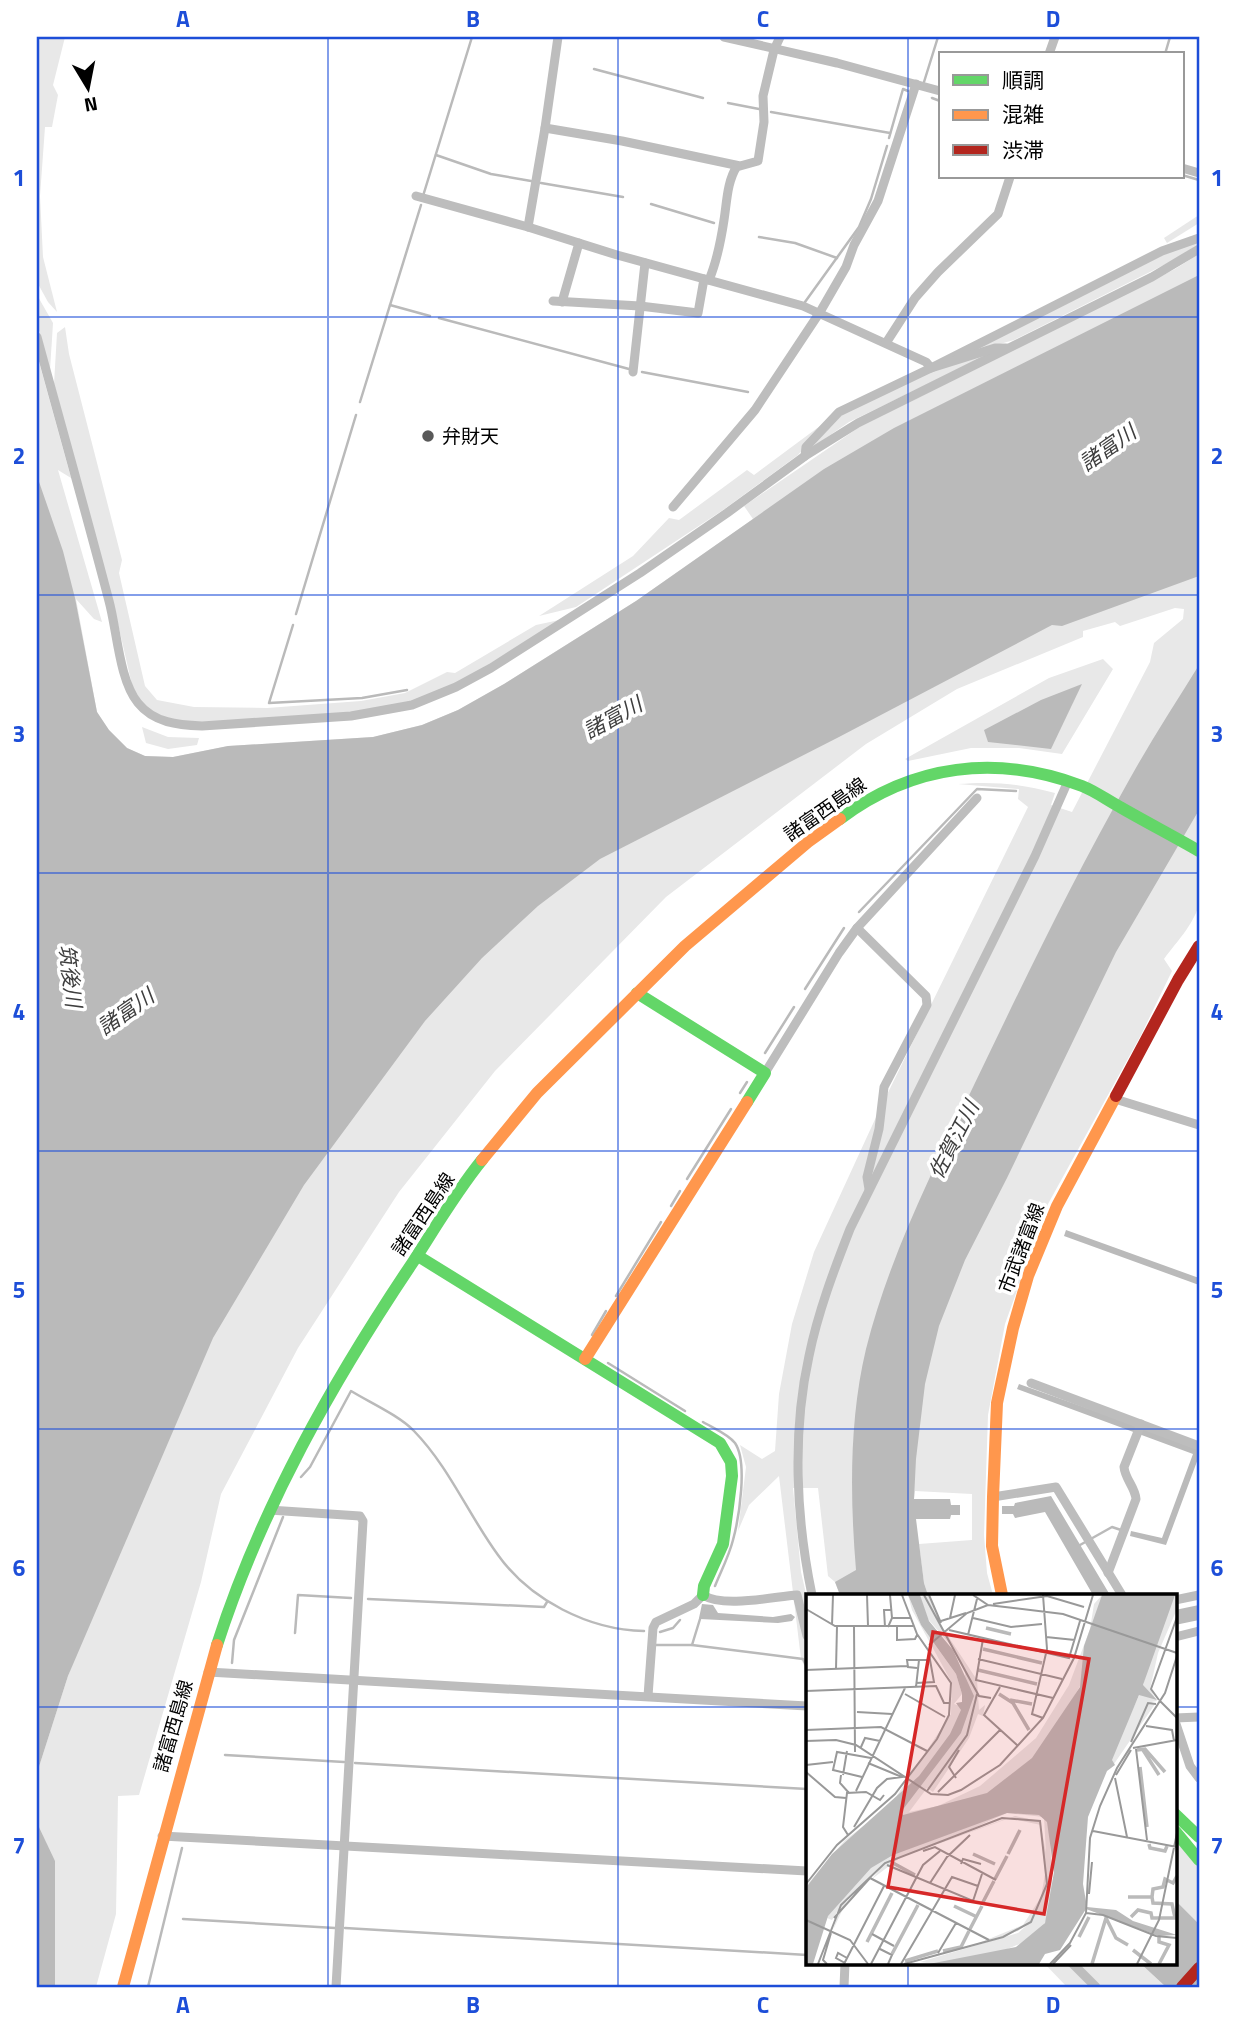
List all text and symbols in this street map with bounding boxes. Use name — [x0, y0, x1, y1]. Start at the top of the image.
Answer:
text: A — [176, 1, 190, 36]
text: B — [466, 1, 480, 36]
text: C — [757, 1, 769, 36]
text: D — [1046, 1, 1060, 36]
north arrow — [52, 52, 122, 122]
legend — [939, 52, 1184, 178]
text: 順調 — [1002, 64, 1044, 96]
text: N — [82, 90, 100, 121]
text: 混雑 — [1002, 98, 1044, 130]
text: 渋滞 — [1002, 134, 1044, 166]
text: 1 — [13, 160, 25, 195]
text: 1 — [1211, 160, 1223, 195]
water label: 諸富川 — [1072, 415, 1144, 478]
place label: 弁財天 — [442, 421, 499, 450]
marker: 弁財天 — [420, 428, 436, 444]
text: 2 — [13, 438, 25, 473]
text: 2 — [1211, 438, 1223, 473]
water label: 諸富川 — [577, 687, 650, 746]
text: 3 — [13, 716, 25, 751]
text: 3 — [1211, 716, 1223, 751]
street label: 諸富西島線 — [777, 769, 872, 848]
water label: 筑後川 — [51, 943, 91, 1011]
water label: 諸富川 — [90, 979, 162, 1042]
text: 4 — [13, 994, 25, 1029]
text: 4 — [1211, 994, 1223, 1029]
water label: 佐賀江川 — [920, 1093, 987, 1184]
street label: 諸富西島線 — [384, 1166, 461, 1261]
street label: 市武諸富線 — [990, 1198, 1051, 1297]
text: 5 — [13, 1272, 25, 1307]
text: 5 — [1211, 1272, 1223, 1307]
text: 6 — [13, 1550, 26, 1585]
text: 6 — [1211, 1550, 1224, 1585]
inset map — [806, 1594, 1176, 1965]
street label: 諸富西島線 — [145, 1676, 200, 1776]
text: 7 — [13, 1828, 25, 1863]
text: 7 — [1211, 1828, 1223, 1863]
text: A — [176, 1987, 190, 2022]
text: B — [466, 1987, 480, 2022]
text: C — [757, 1987, 769, 2022]
text: D — [1046, 1987, 1060, 2022]

